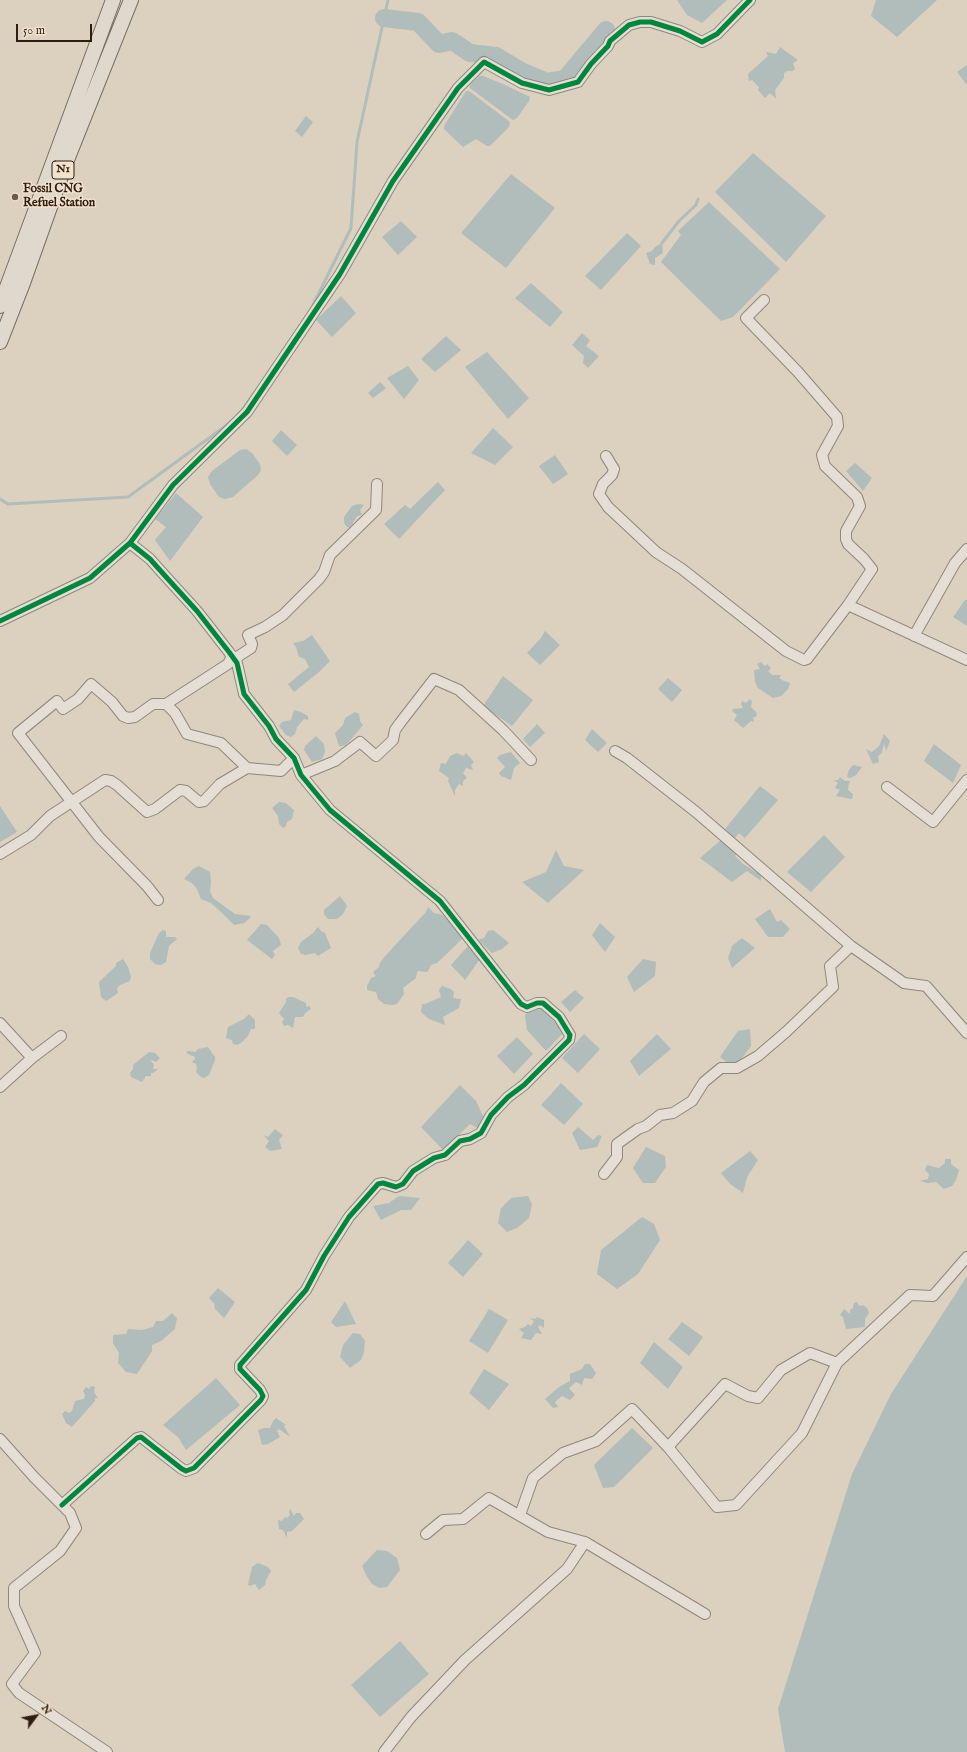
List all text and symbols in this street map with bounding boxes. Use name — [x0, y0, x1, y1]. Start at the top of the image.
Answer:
scale bar — [18, 16, 94, 42]
text: 50 m — [23, 23, 45, 38]
road number: N1 — [52, 161, 74, 179]
place label: Fossil CNG Refuel Station — [23, 183, 95, 211]
marker: Fossil CNG Refuel Station — [10, 192, 20, 202]
north arrow — [16, 1696, 56, 1736]
text: N — [38, 1702, 55, 1717]

